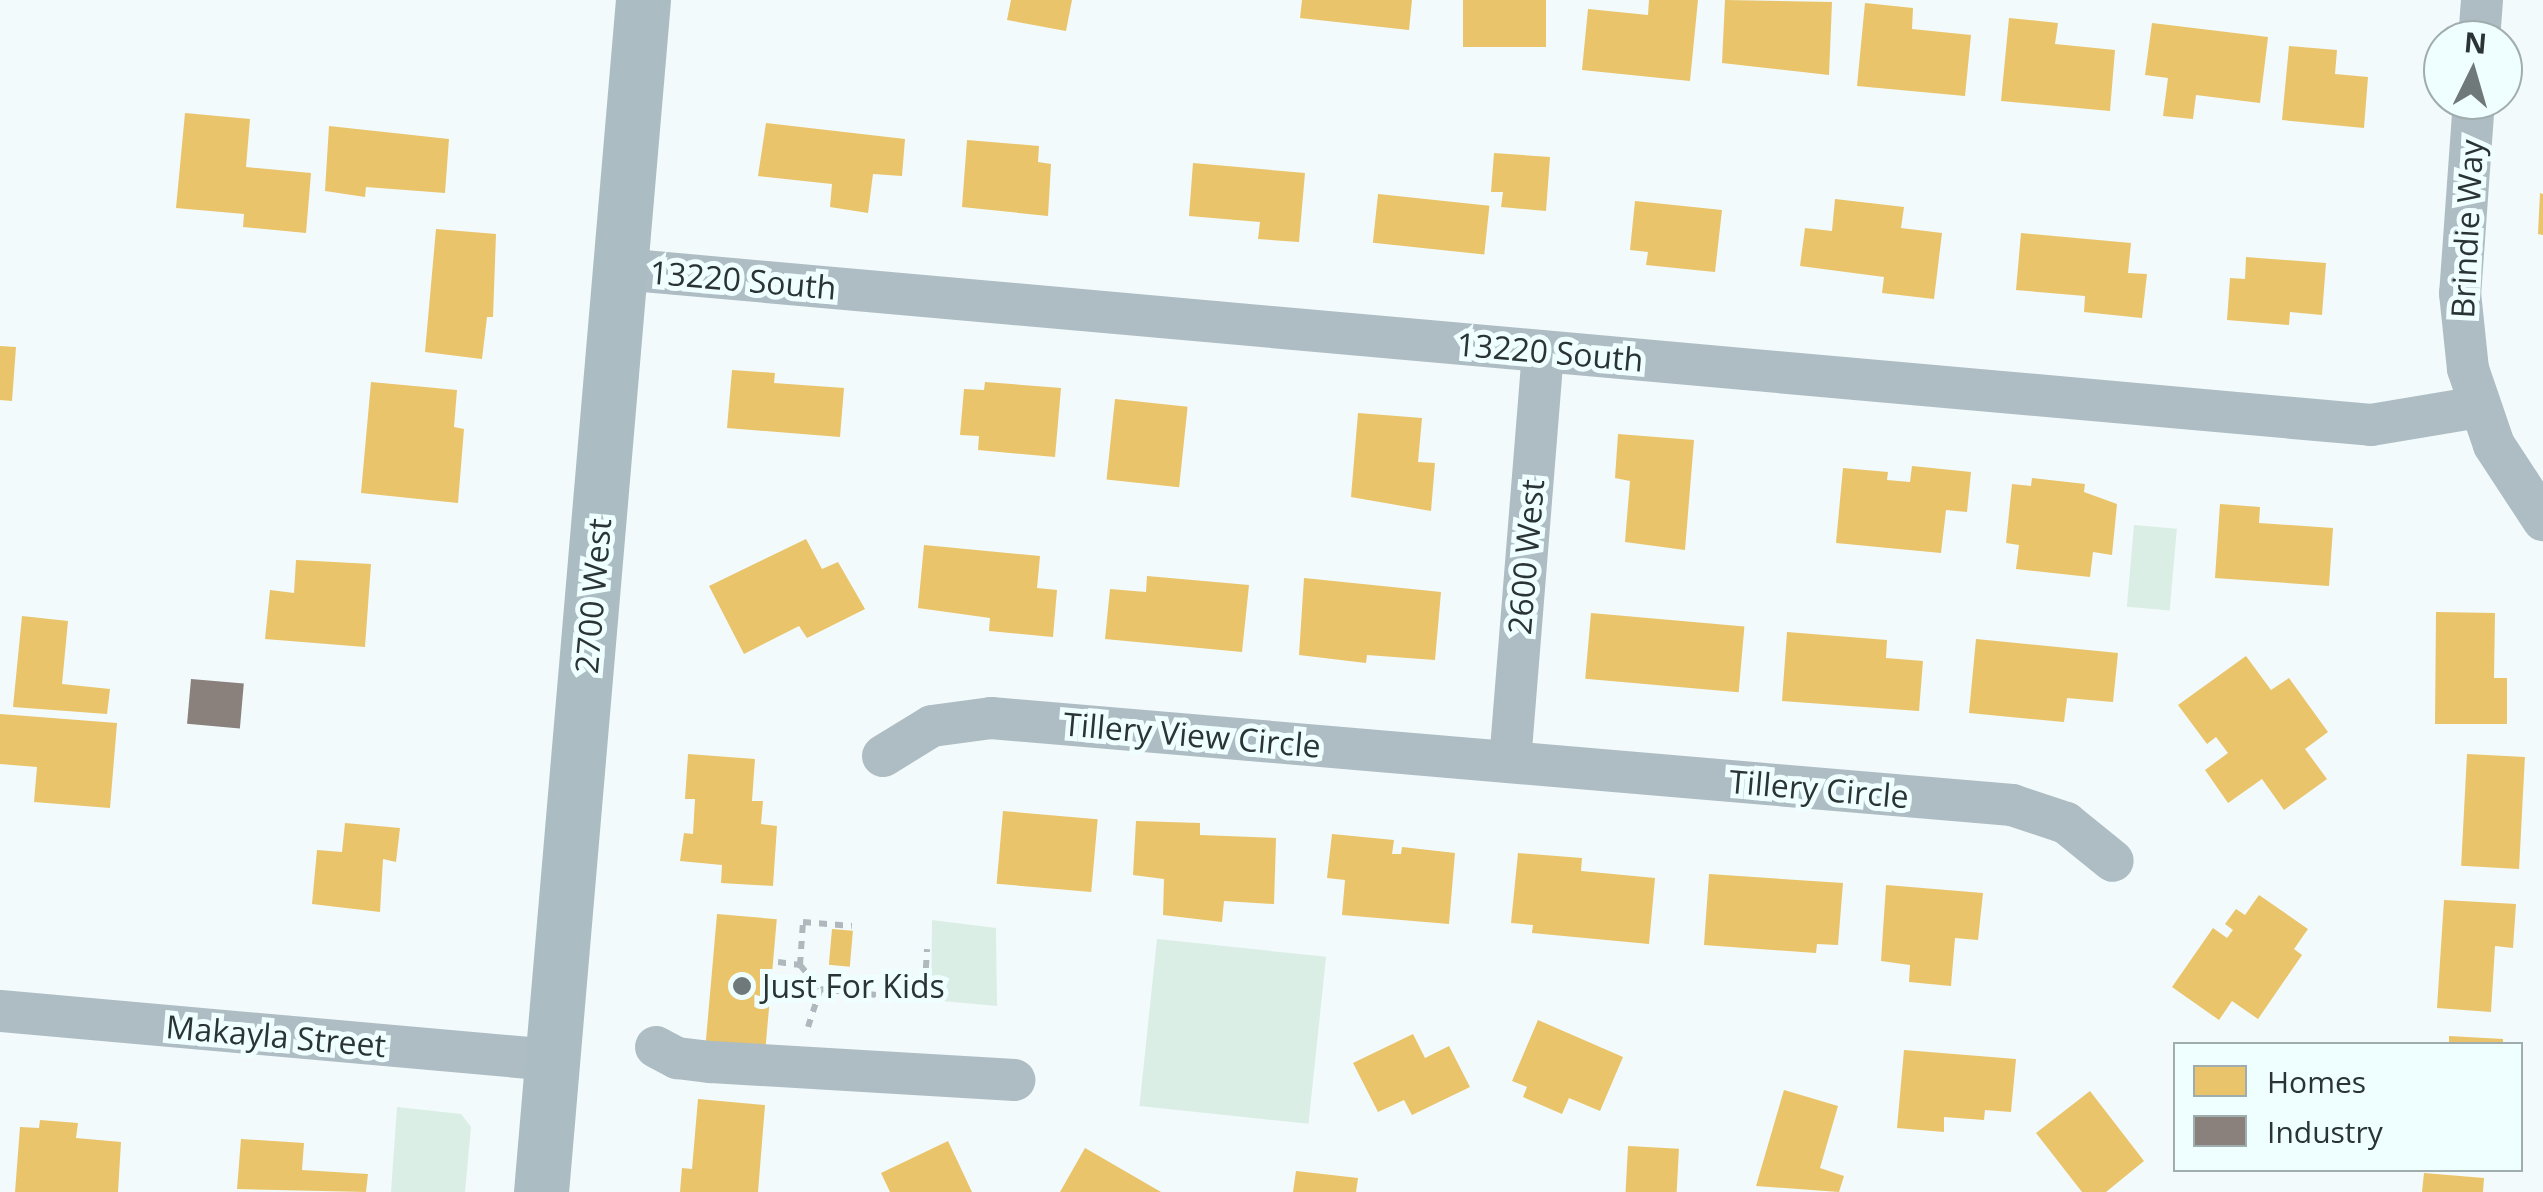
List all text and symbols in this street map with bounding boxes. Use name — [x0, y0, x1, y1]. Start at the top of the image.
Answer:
north arrow — [2423, 20, 2523, 120]
text: N — [2462, 22, 2488, 62]
street label: Brindie Way — [2443, 139, 2491, 319]
street label: 13220 South — [648, 253, 838, 307]
street label: 13220 South — [1455, 325, 1645, 379]
street label: 2600 West — [1500, 478, 1552, 636]
street label: 2700 West — [567, 517, 619, 675]
street label: Tillery View Circle — [1062, 705, 1322, 765]
street label: Tillery Circle — [1728, 762, 1910, 816]
place label: Just For Kids — [762, 967, 945, 1005]
marker: Just For Kids — [731, 975, 753, 997]
street label: Makayla Street — [164, 1007, 388, 1065]
legend — [2173, 1042, 2523, 1172]
text: Homes — [2267, 1061, 2366, 1102]
text: Industry — [2267, 1111, 2383, 1152]

